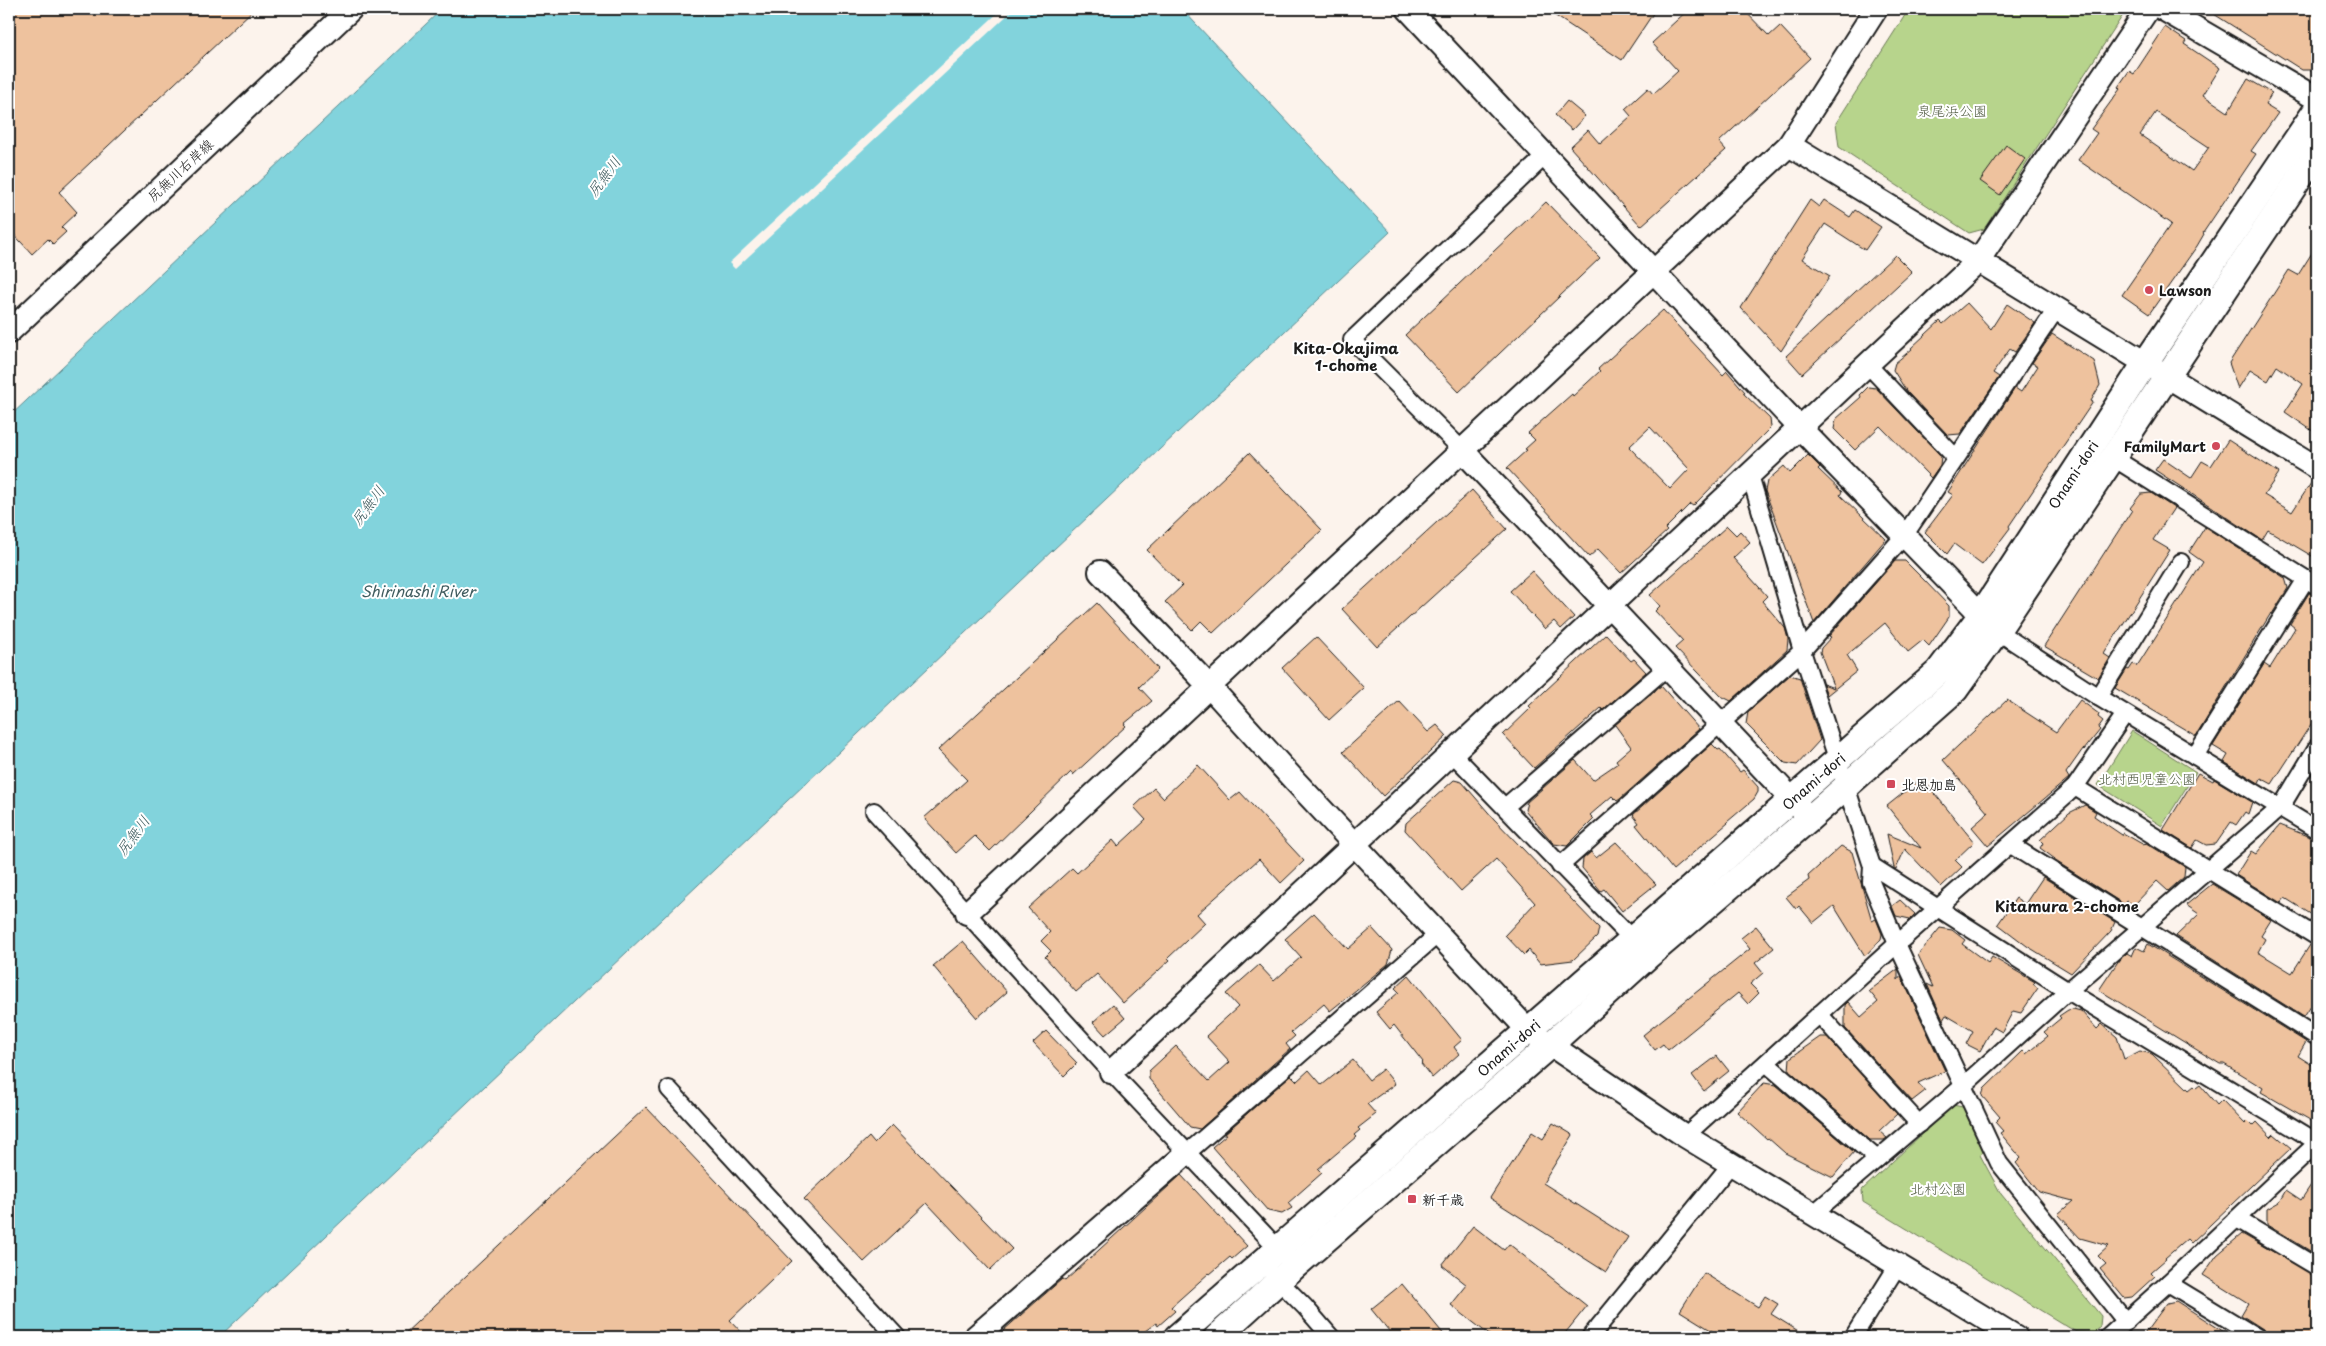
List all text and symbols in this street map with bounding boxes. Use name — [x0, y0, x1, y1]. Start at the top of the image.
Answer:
park label: 泉尾浜公園 — [1917, 100, 1987, 121]
street label: 尻無川右岸線 — [142, 134, 218, 206]
water label: 尻無川 — [580, 151, 626, 201]
place label: Lawson — [2159, 280, 2212, 301]
marker: Lawson — [2143, 284, 2155, 296]
district label: Kita-Okajima 1-chome — [1293, 336, 1399, 376]
street label: Onami-dori — [2043, 436, 2103, 513]
place label: FamilyMart — [2124, 436, 2206, 457]
marker: FamilyMart — [2210, 440, 2222, 452]
water label: 尻無川 — [344, 480, 390, 530]
water label: Shirinashi River — [361, 579, 477, 602]
street label: Onami-dori — [1777, 747, 1850, 815]
park label: 北村西児童公園 — [2098, 768, 2196, 789]
place label: 北恩加島 — [1901, 774, 1957, 795]
marker: 北恩加島 — [1885, 778, 1897, 790]
water label: 尻無川 — [109, 810, 155, 860]
district label: Kitamura 2-chome — [1995, 894, 2139, 917]
street label: Onami-dori — [1472, 1014, 1545, 1081]
park label: 北村公園 — [1910, 1178, 1966, 1199]
place label: 新千歳 — [1422, 1189, 1464, 1210]
marker: 新千歳 — [1406, 1193, 1418, 1205]

